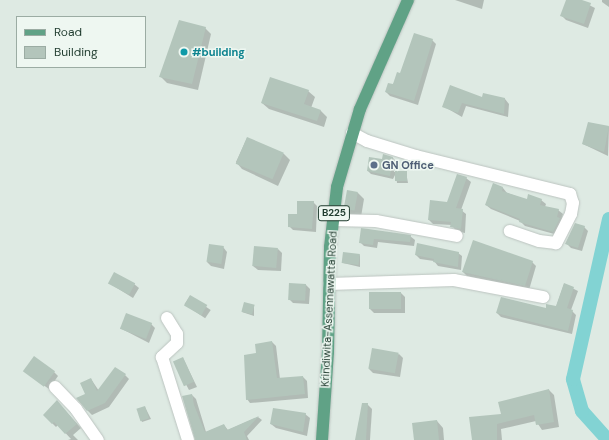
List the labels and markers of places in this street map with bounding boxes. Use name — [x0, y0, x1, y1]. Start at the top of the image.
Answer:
place label: #building — [192, 45, 245, 59]
marker: #building — [179, 47, 189, 57]
place label: GN Office — [382, 158, 434, 172]
marker: GN Office — [369, 160, 379, 170]

